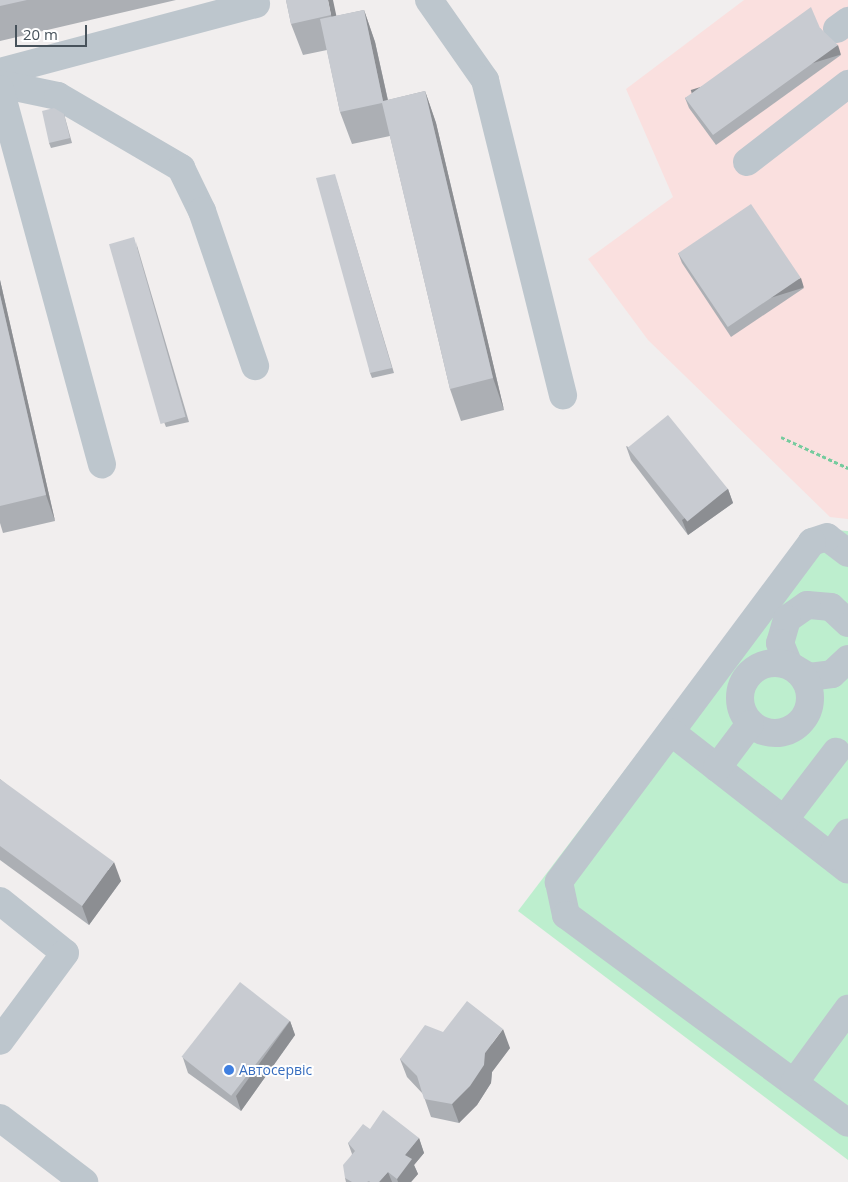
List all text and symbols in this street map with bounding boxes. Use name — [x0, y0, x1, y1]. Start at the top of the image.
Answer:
scale bar — [18, 15, 90, 47]
text: 20 m — [23, 24, 58, 44]
place label: Автосервіс — [239, 1062, 312, 1078]
marker: Автосервіс — [223, 1064, 235, 1076]

